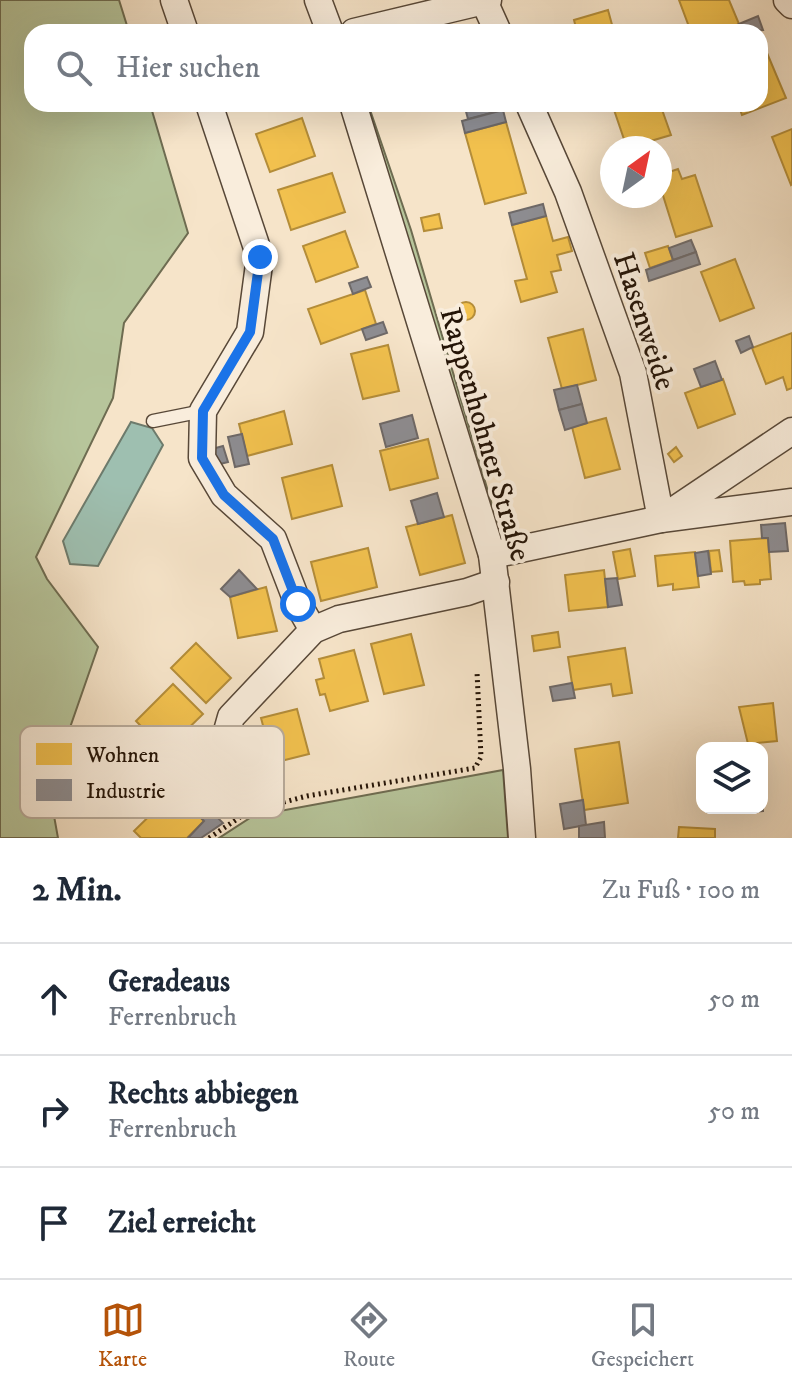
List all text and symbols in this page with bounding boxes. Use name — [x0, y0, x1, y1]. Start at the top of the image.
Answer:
search box — [24, 24, 768, 112]
icon: search — [52, 46, 96, 90]
text: Hier suchen — [116, 50, 260, 87]
north arrow — [600, 136, 672, 208]
route end — [242, 239, 278, 275]
street label: Hasenweide — [604, 248, 683, 395]
street label: Rappenhohner Straße — [431, 303, 538, 565]
route start — [280, 586, 316, 622]
legend — [20, 726, 284, 818]
text: Wohnen — [85, 742, 160, 769]
map controls — [696, 742, 768, 814]
button: layers — [696, 742, 768, 814]
text: Industrie — [86, 778, 165, 805]
text: 2 Min. — [32, 869, 122, 911]
text: Zu Fuß · 100 m — [602, 874, 760, 907]
text: Geradeaus — [108, 964, 230, 1001]
icon: ahead — [32, 977, 76, 1021]
text: 50 m — [708, 983, 760, 1016]
text: Ferrenbruch — [108, 1001, 237, 1034]
text: Rechts abbiegen — [108, 1076, 298, 1113]
icon: right — [32, 1089, 76, 1133]
text: 50 m — [708, 1095, 760, 1128]
text: Ferrenbruch — [108, 1113, 237, 1146]
icon: arrive — [32, 1201, 76, 1245]
text: Ziel erreicht — [108, 1205, 256, 1242]
tab: Karte — [98, 1298, 147, 1373]
tab: Route — [343, 1298, 395, 1373]
tab: Gespeichert — [591, 1298, 694, 1373]

